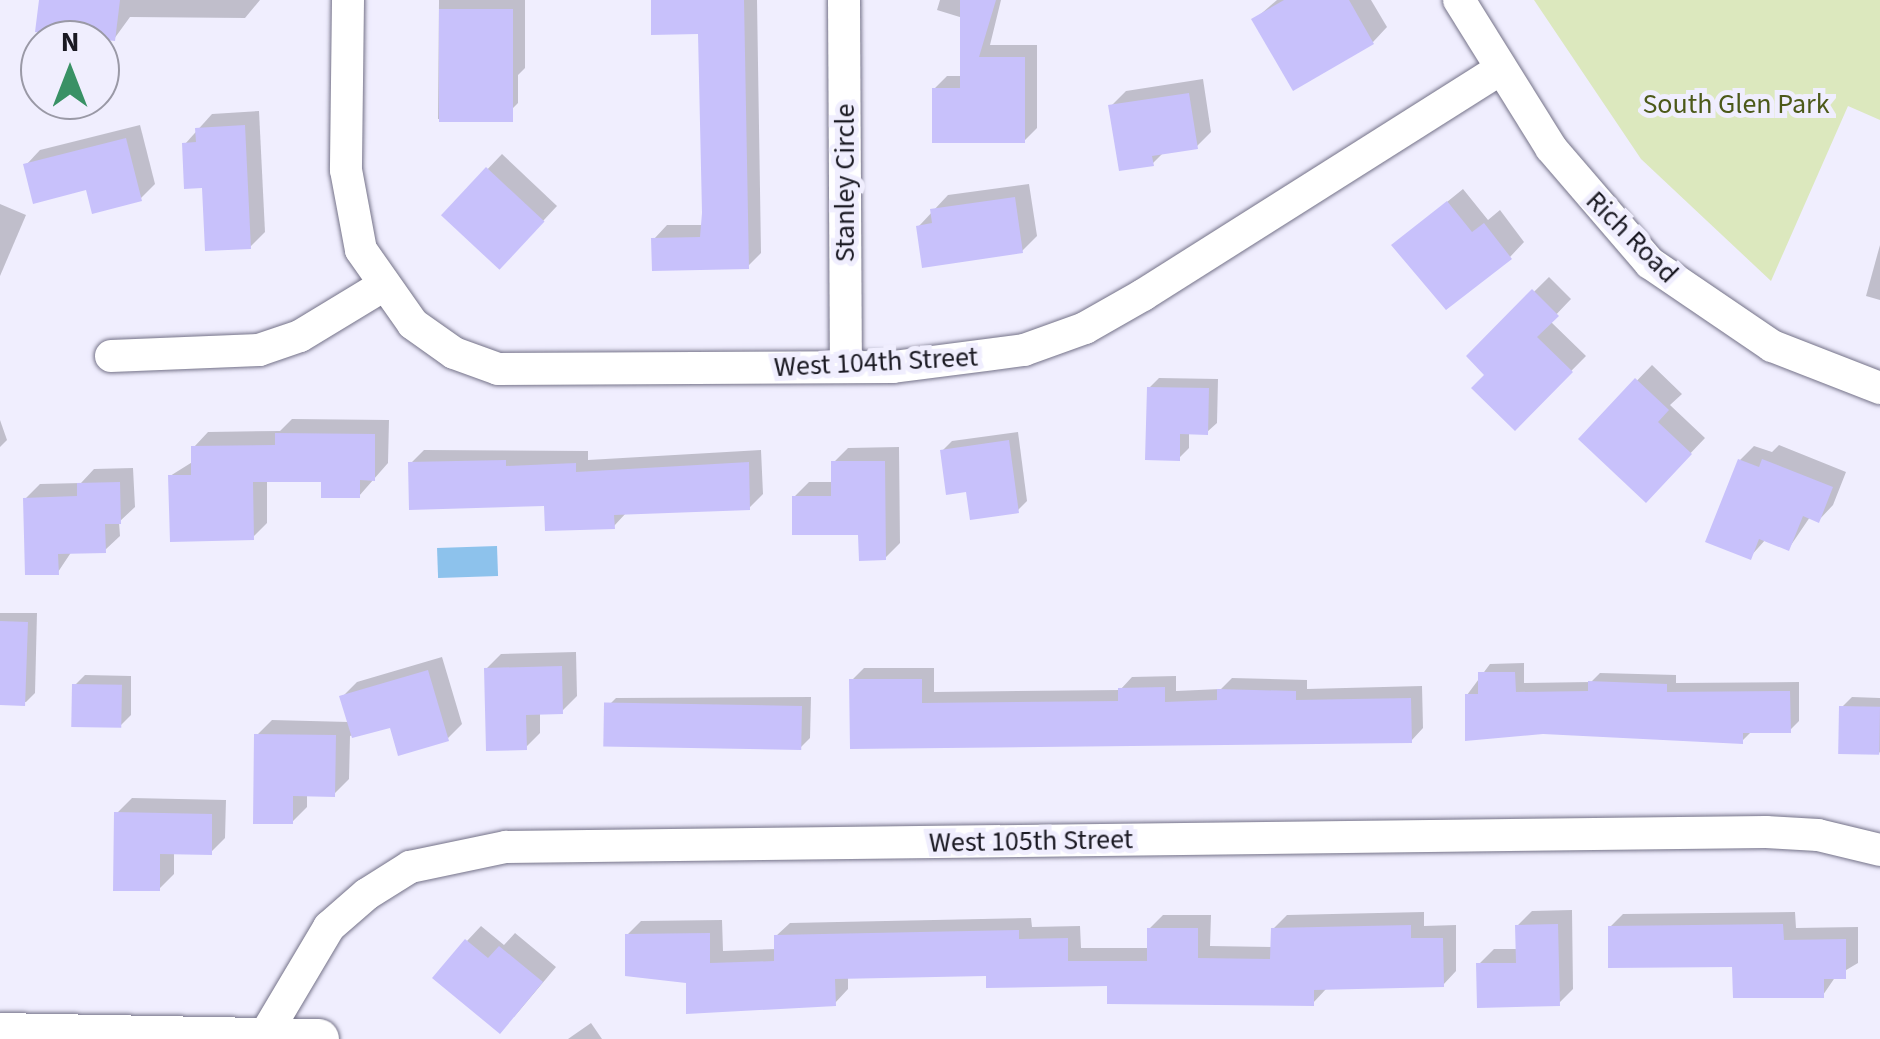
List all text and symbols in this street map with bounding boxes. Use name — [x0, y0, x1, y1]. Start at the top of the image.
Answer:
north arrow — [20, 20, 120, 120]
text: N — [61, 22, 79, 62]
park label: South Glen Park — [1642, 87, 1830, 121]
street label: Stanley Circle — [828, 104, 862, 262]
street label: Rich Road — [1579, 184, 1685, 290]
street label: West 104th Street — [773, 340, 979, 384]
street label: West 105th Street — [929, 822, 1133, 860]

